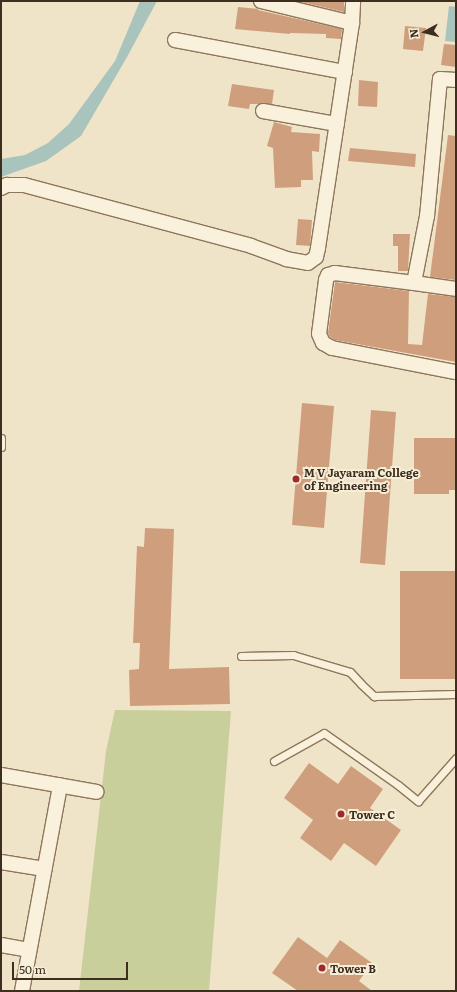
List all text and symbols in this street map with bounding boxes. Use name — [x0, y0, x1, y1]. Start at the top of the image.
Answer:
north arrow — [405, 12, 445, 52]
text: N — [405, 28, 422, 39]
place label: M V Jayaram College of Engineering — [304, 466, 419, 492]
marker: M V Jayaram College of Engineering — [291, 474, 301, 484]
place label: Tower C — [349, 807, 395, 821]
marker: Tower C — [336, 809, 346, 819]
scale bar — [14, 954, 130, 980]
text: 50 m — [19, 960, 46, 978]
place label: Tower B — [330, 961, 376, 975]
marker: Tower B — [317, 963, 327, 973]

